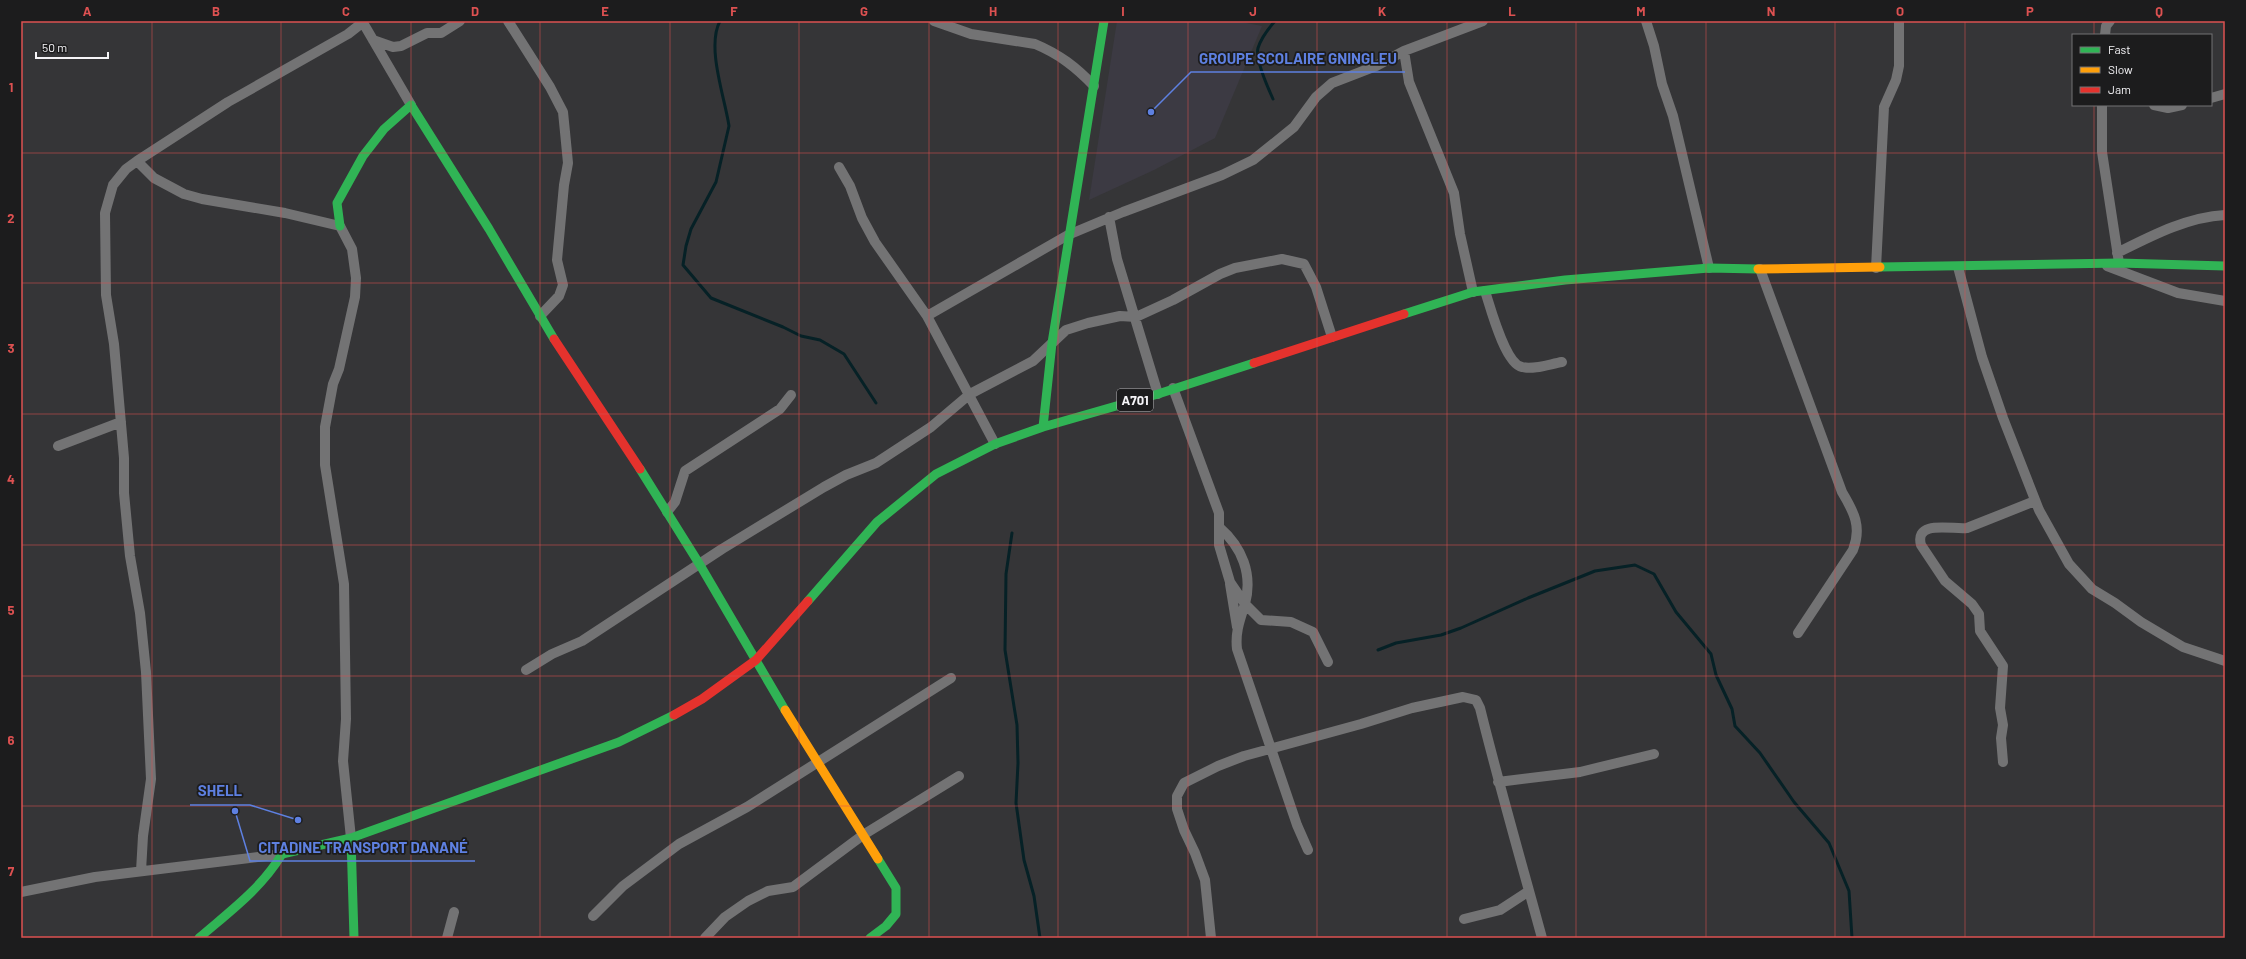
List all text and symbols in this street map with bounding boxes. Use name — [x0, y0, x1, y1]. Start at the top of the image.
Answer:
text: A — [83, 3, 92, 19]
text: B — [212, 3, 220, 19]
text: C — [342, 3, 350, 19]
text: D — [471, 3, 479, 19]
text: E — [601, 3, 609, 19]
text: F — [730, 3, 738, 19]
text: G — [860, 3, 868, 19]
text: H — [989, 3, 997, 19]
text: I — [1121, 3, 1125, 19]
text: J — [1249, 3, 1257, 19]
text: K — [1378, 3, 1386, 19]
text: L — [1508, 3, 1516, 19]
text: M — [1636, 3, 1646, 19]
text: N — [1767, 3, 1775, 19]
text: O — [1896, 3, 1904, 19]
text: P — [2026, 3, 2034, 19]
text: Q — [2155, 3, 2163, 19]
scale bar — [36, 34, 108, 60]
legend — [2072, 34, 2212, 106]
text: 50 m — [42, 40, 67, 54]
text: Fast — [2108, 42, 2131, 56]
callout: GROUPE SCOLAIRE GNINGLEU — [1191, 45, 1405, 72]
text: GROUPE SCOLAIRE GNINGLEU — [1199, 49, 1397, 67]
text: Slow — [2108, 62, 2133, 76]
text: 1 — [9, 79, 13, 95]
text: Jam — [2108, 82, 2131, 96]
text: 2 — [7, 210, 15, 226]
text: 3 — [7, 340, 15, 356]
road number: A701 — [1117, 389, 1153, 411]
text: 4 — [7, 471, 15, 487]
text: 5 — [7, 602, 15, 618]
text: 6 — [8, 732, 15, 748]
callout: SHELL — [190, 778, 250, 805]
text: SHELL — [198, 781, 243, 799]
callout: CITADINE TRANSPORT DANANÉ — [250, 834, 475, 861]
text: CITADINE TRANSPORT DANANÉ — [258, 838, 468, 856]
text: 7 — [8, 863, 15, 879]

